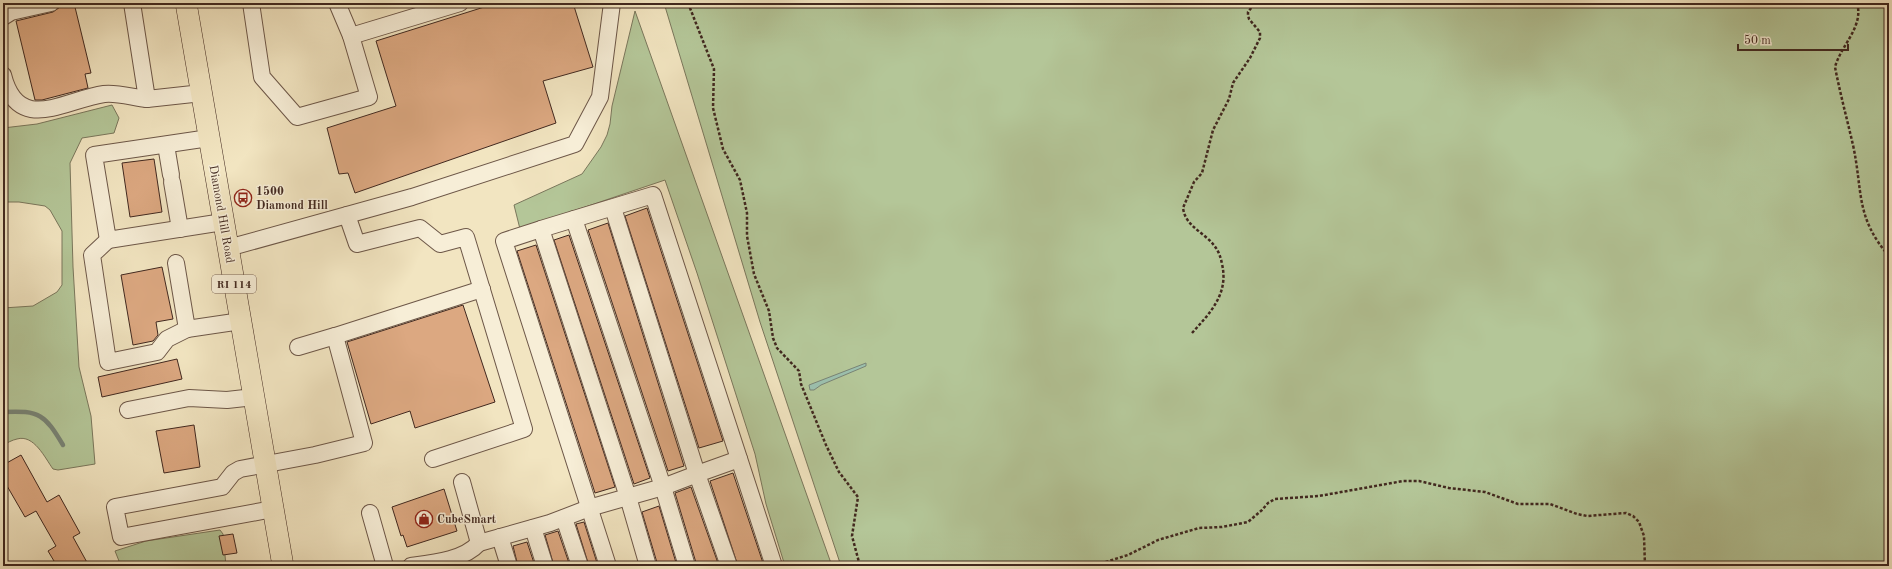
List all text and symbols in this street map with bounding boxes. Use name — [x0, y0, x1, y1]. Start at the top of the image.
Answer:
scale bar — [1738, 26, 1848, 52]
text: 50 m — [1744, 34, 1771, 47]
street label: Diamond Hill Road — [206, 164, 236, 264]
place label: 1500 Diamond Hill — [256, 185, 328, 212]
bus stop icon: 1500 Diamond Hill — [233, 188, 253, 208]
road number: RI 114 — [212, 275, 256, 293]
shop icon: CubeSmart — [414, 509, 434, 529]
place label: CubeSmart — [437, 514, 497, 526]

